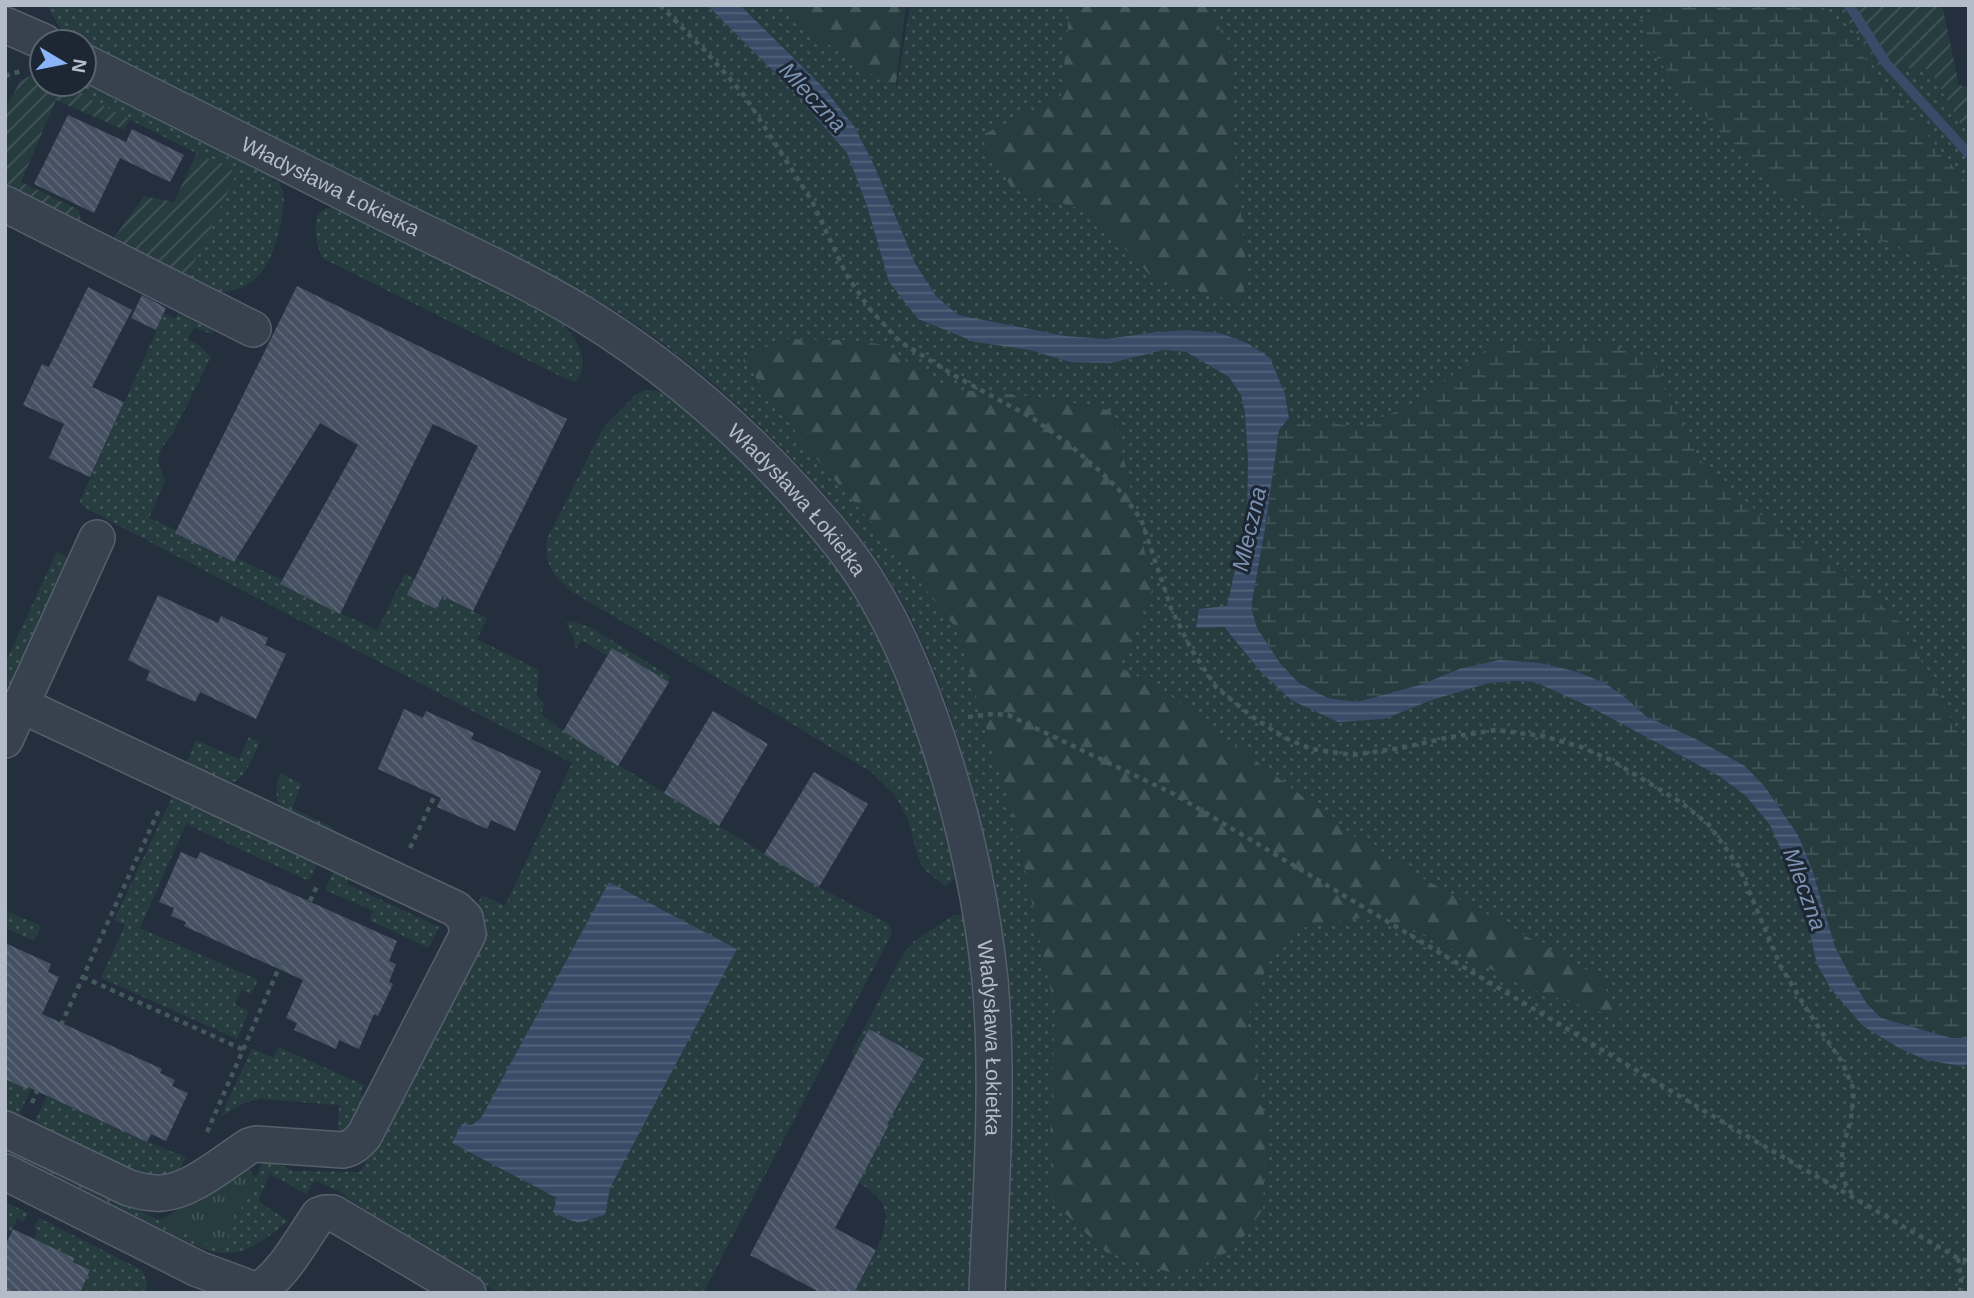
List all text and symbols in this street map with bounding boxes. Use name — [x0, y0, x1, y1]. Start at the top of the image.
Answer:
north arrow — [28, 28, 98, 98]
text: N — [68, 57, 91, 74]
water label: Mleczna — [774, 57, 852, 137]
street label: Władysława Łokietka — [238, 132, 424, 240]
street label: Władysława Łokietka — [724, 419, 871, 580]
water label: Mleczna — [1227, 484, 1271, 574]
water label: Mleczna — [1778, 844, 1832, 934]
street label: Władysława Łokietka — [974, 939, 1006, 1136]

